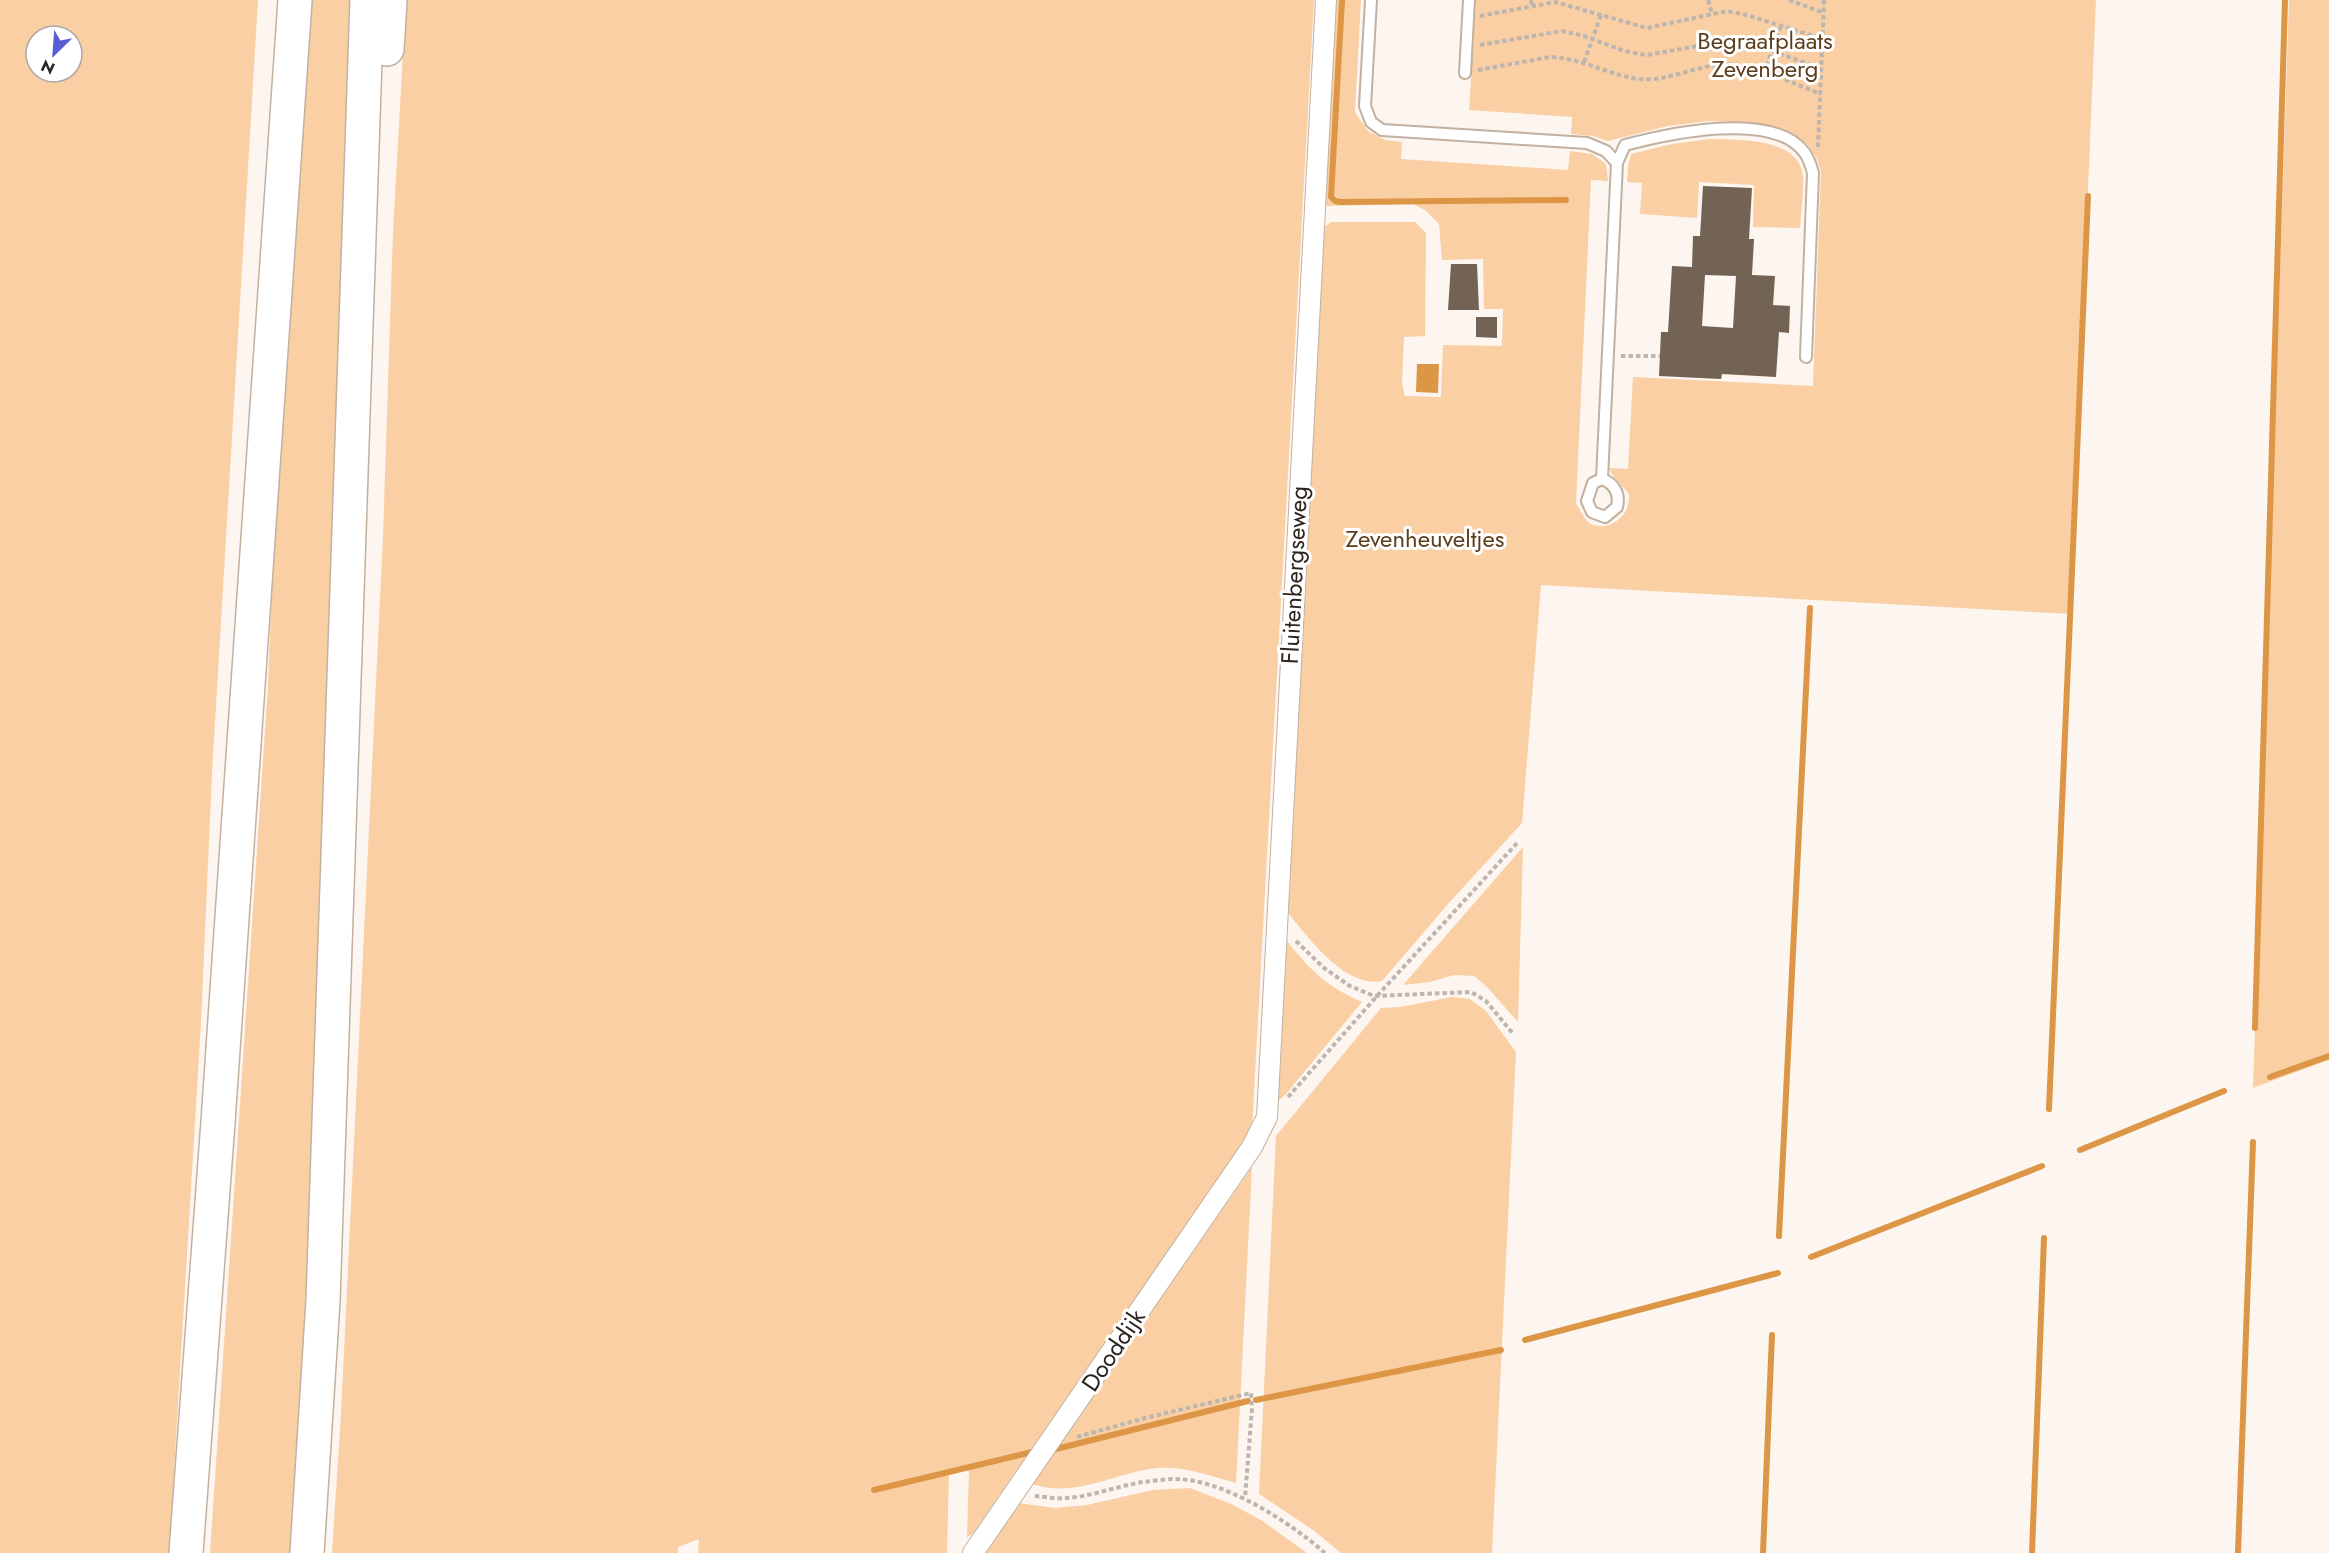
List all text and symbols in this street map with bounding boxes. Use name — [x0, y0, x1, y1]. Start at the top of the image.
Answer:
park label: Begraafplaats Zevenberg — [1697, 23, 1833, 86]
north arrow — [24, 24, 84, 84]
text: N — [37, 54, 58, 80]
street label: Fluitenbergseweg — [1272, 485, 1316, 665]
park label: Zevenheuveltjes — [1346, 521, 1504, 556]
street label: Dooddijk — [1073, 1301, 1154, 1398]

